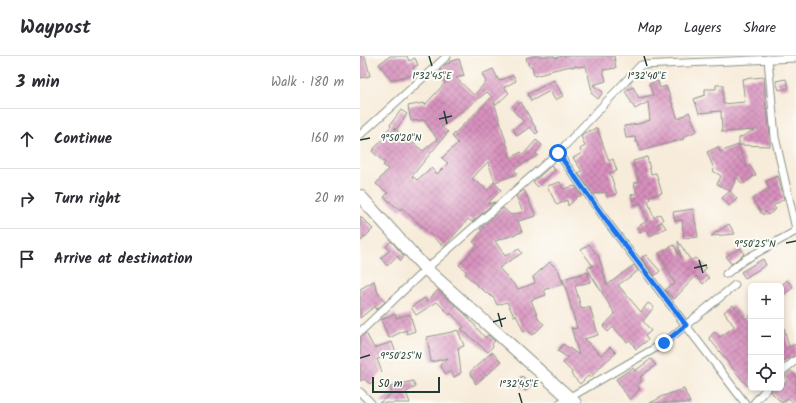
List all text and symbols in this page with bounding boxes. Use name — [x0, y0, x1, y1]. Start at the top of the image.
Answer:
text: Waypost — [20, 13, 91, 43]
text: Map — [638, 17, 662, 39]
text: Layers — [684, 17, 722, 39]
text: Share — [744, 17, 776, 39]
text: 1°32'45"E — [412, 68, 453, 84]
text: 1°32'40"E — [627, 68, 668, 84]
text: 3 min — [16, 69, 60, 96]
text: Walk · 180 m — [271, 72, 344, 93]
text: Continue — [54, 127, 112, 151]
icon: ahead — [16, 128, 38, 150]
text: 160 m — [311, 128, 344, 149]
text: 9°50'20"N — [381, 130, 422, 146]
route start — [549, 144, 567, 162]
text: Turn right — [54, 187, 121, 211]
icon: right — [16, 188, 38, 210]
text: 20 m — [314, 188, 344, 209]
text: 9°50'25"N — [734, 236, 776, 252]
text: Arrive at destination — [54, 247, 193, 271]
icon: arrive — [16, 248, 38, 270]
map controls — [748, 283, 784, 391]
button: + — [748, 283, 784, 319]
button: − — [748, 319, 784, 355]
route end — [655, 334, 673, 352]
text: 9°50'25"N — [380, 348, 422, 364]
button: locate — [748, 355, 784, 391]
scale bar — [372, 375, 440, 394]
text: 50 m — [378, 375, 403, 393]
text: 1°32'45"E — [499, 376, 540, 392]

